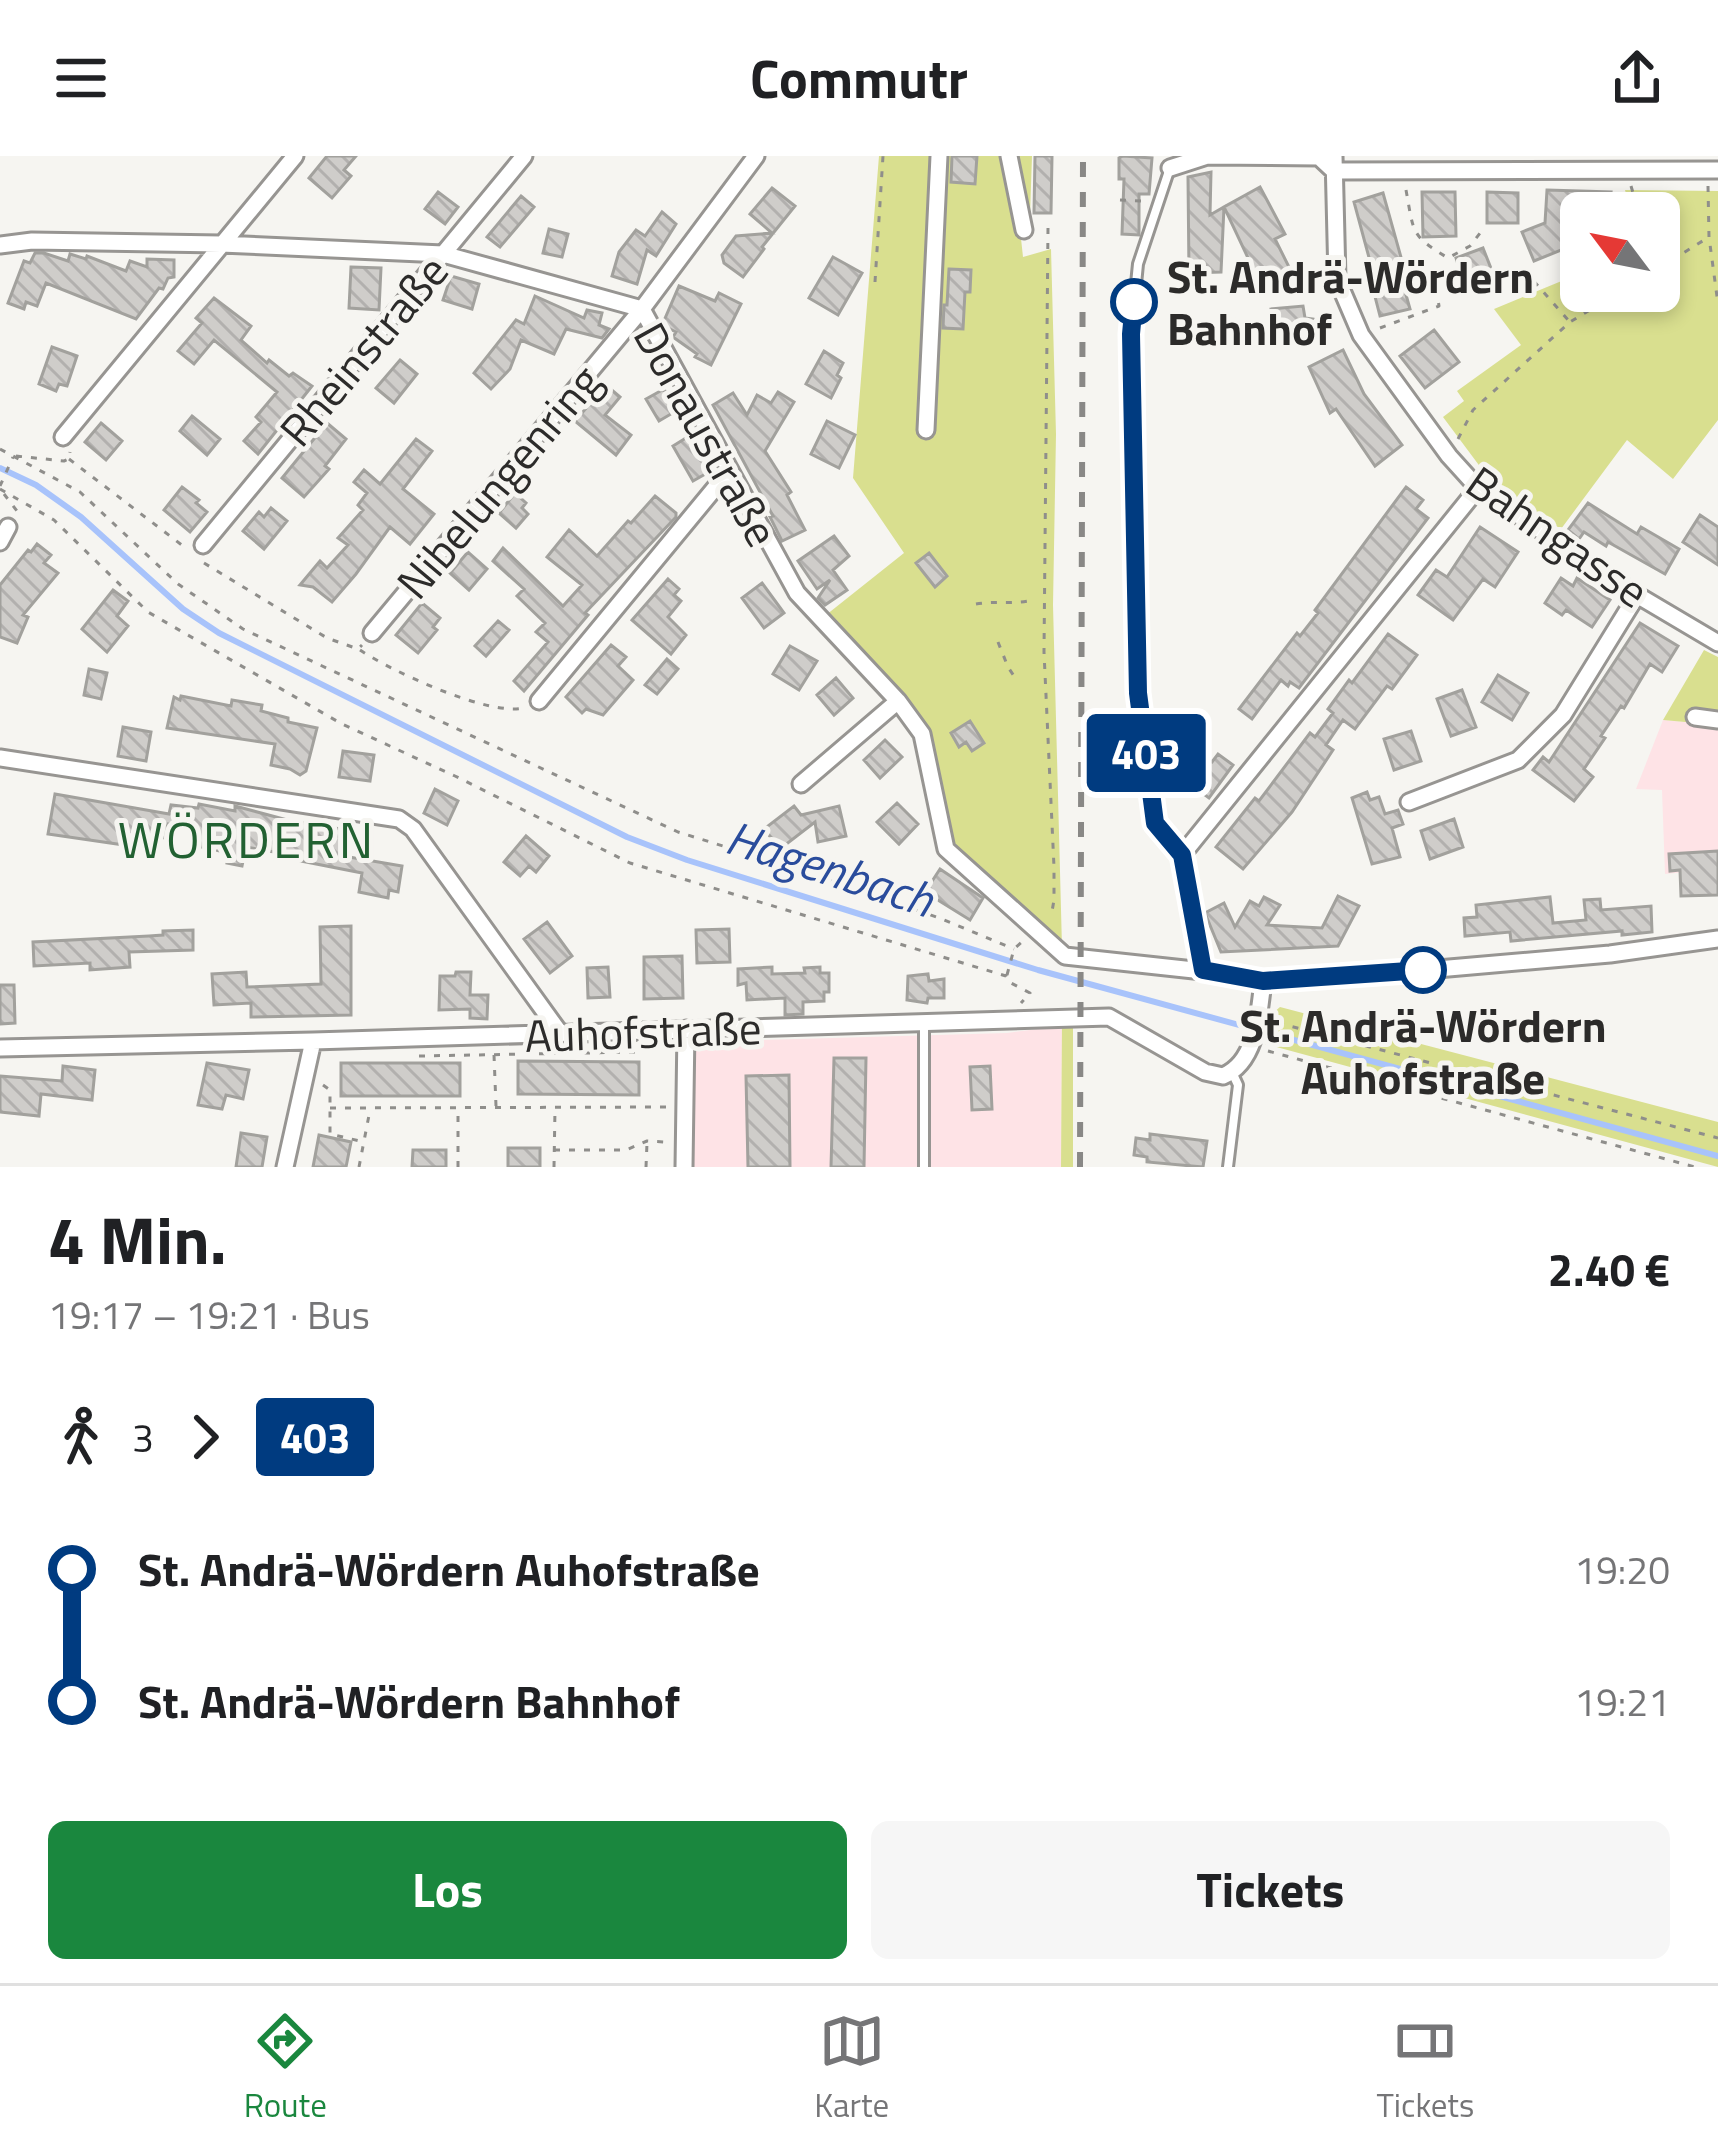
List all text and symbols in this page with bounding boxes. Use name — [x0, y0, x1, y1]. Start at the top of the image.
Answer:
text: Commutr — [750, 37, 968, 119]
icon: menu — [48, 45, 114, 111]
icon: share — [1604, 45, 1670, 111]
north arrow — [1560, 192, 1680, 312]
map controls — [1560, 192, 1680, 312]
street label: Rheinstraße — [262, 239, 464, 461]
place label: St. Andrä-Wördern Bahnhof — [1167, 242, 1534, 362]
marker: St. Andrä-Wördern Bahnhof — [1112, 280, 1156, 324]
street label: Donaustraße — [617, 310, 797, 558]
street label: Nibelungenring — [379, 349, 617, 613]
street label: Bahngasse — [1453, 448, 1663, 624]
line badge: 403 — [1077, 714, 1215, 792]
text: 403 — [1111, 721, 1181, 785]
district label: WÖRDERN — [118, 800, 376, 878]
water label: Hagenbach — [717, 800, 944, 936]
marker: St. Andrä-Wördern Auhofstraße — [1401, 948, 1445, 992]
place label: St. Andrä-Wördern Auhofstraße — [1239, 991, 1607, 1111]
street label: Auhofstraße — [523, 993, 763, 1069]
text: 4 Min. — [48, 1189, 227, 1290]
text: 2.40 € — [1548, 1235, 1670, 1303]
text: 19:17 – 19:21 · Bus — [48, 1285, 370, 1344]
icon: walk — [48, 1404, 114, 1470]
icon: forward — [172, 1404, 238, 1470]
text: 403 — [280, 1405, 350, 1469]
text: 3 — [132, 1408, 154, 1467]
text: St. Andrä-Wördern Auhofstraße — [138, 1535, 760, 1603]
text: 19:20 — [1574, 1540, 1670, 1599]
text: St. Andrä-Wördern Bahnhof — [138, 1667, 680, 1735]
text: 19:21 — [1574, 1672, 1670, 1731]
button: Los — [48, 1821, 847, 1959]
button: Tickets — [871, 1821, 1670, 1959]
tab: Route — [244, 2008, 327, 2130]
tab: Karte — [814, 2008, 889, 2130]
tab: Tickets — [1376, 2008, 1474, 2130]

